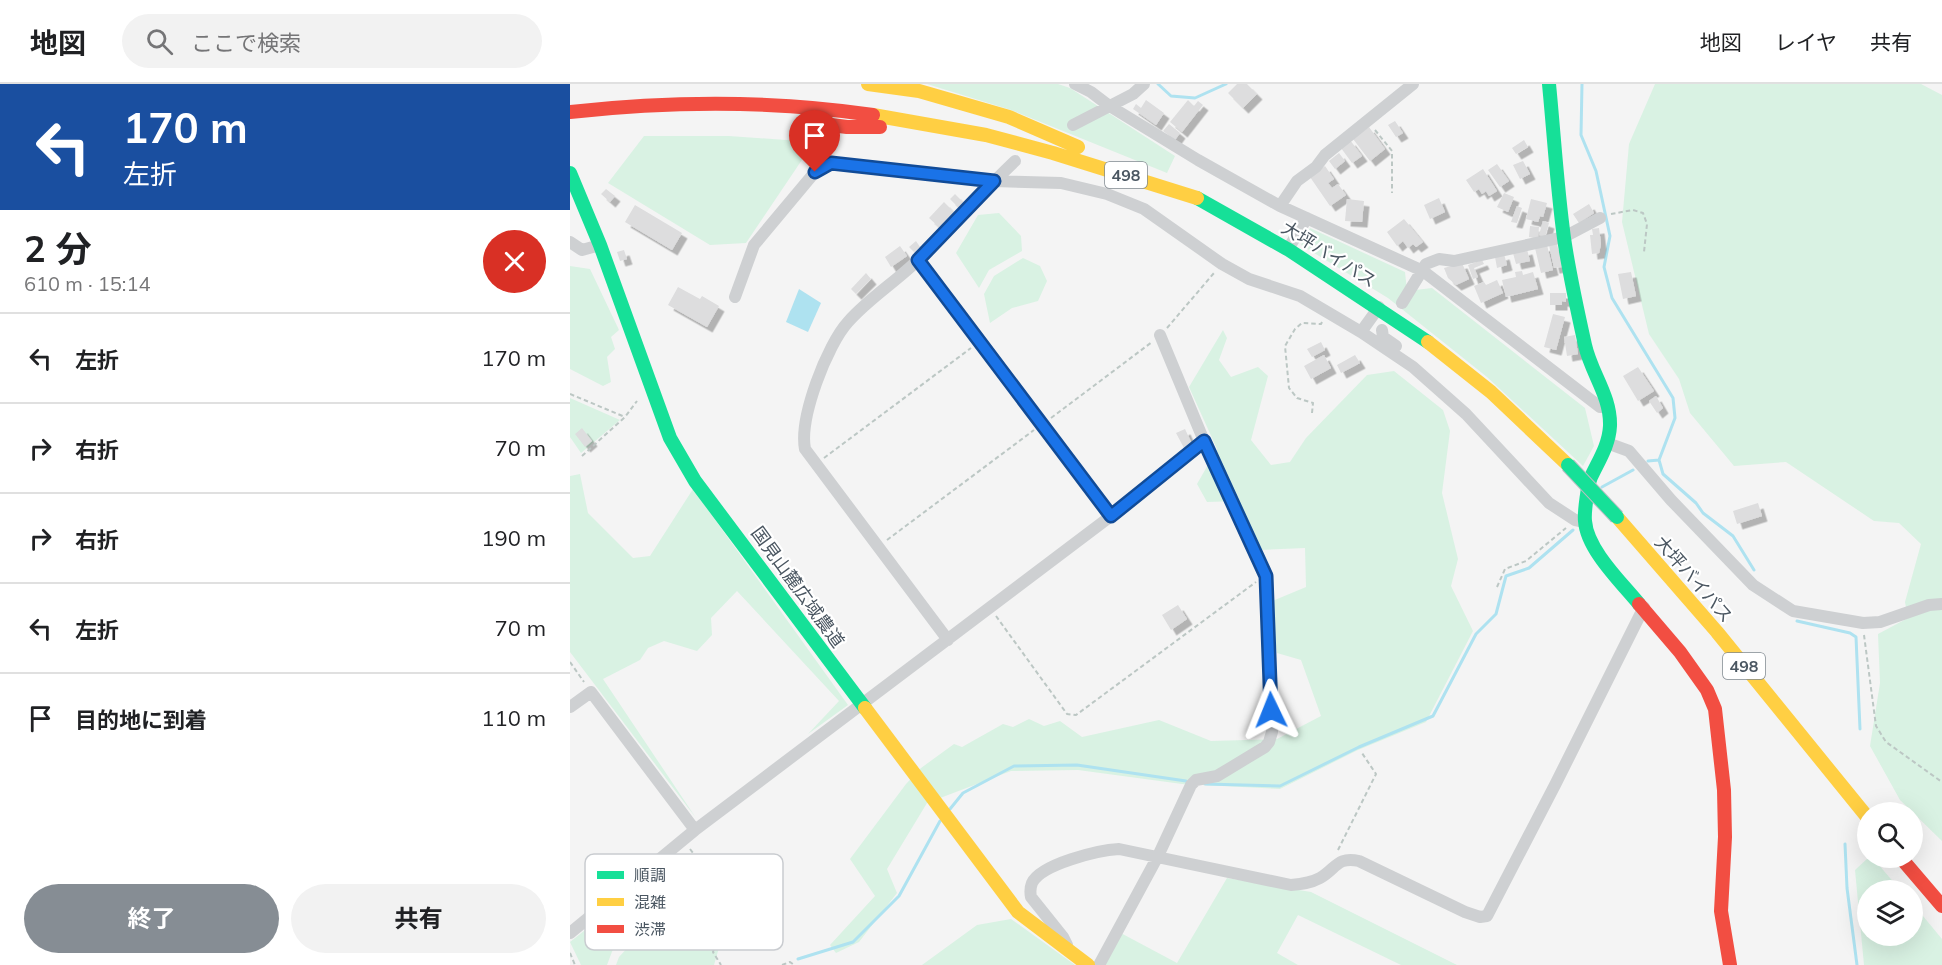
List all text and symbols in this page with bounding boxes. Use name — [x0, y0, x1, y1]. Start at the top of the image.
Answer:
search box — [122, 14, 542, 68]
text: 地図 — [30, 25, 86, 60]
icon: search — [143, 25, 176, 58]
text: ここで検索 — [191, 29, 301, 57]
text: 地図 — [1700, 29, 1742, 55]
text: レイヤ — [1775, 29, 1837, 55]
text: 共有 — [1870, 29, 1912, 55]
text: 170 m — [123, 101, 248, 154]
icon: left — [24, 108, 102, 186]
pin — [789, 110, 840, 172]
icon: arrive — [798, 119, 831, 152]
text: 左折 — [123, 157, 177, 191]
road number: 498 — [1105, 162, 1147, 188]
street label: 大坪バイパス — [1277, 216, 1381, 292]
text: 2 分 — [24, 226, 91, 271]
button: close — [483, 230, 546, 293]
text: 610 m · 15:14 — [24, 271, 150, 296]
icon: left — [24, 342, 57, 375]
text: 170 m — [481, 344, 546, 372]
text: 左折 — [75, 346, 119, 374]
icon: right — [24, 432, 57, 465]
text: 70 m — [495, 434, 546, 462]
text: 右折 — [75, 436, 119, 464]
icon: right — [24, 522, 57, 555]
street label: 国見山麓広域農道 — [746, 522, 850, 652]
text: 190 m — [481, 524, 546, 552]
text: 右折 — [75, 526, 119, 554]
street label: 大坪バイパス — [1650, 531, 1738, 627]
icon: left — [24, 612, 57, 645]
text: 70 m — [495, 614, 546, 642]
text: 左折 — [75, 616, 119, 644]
road number: 498 — [1723, 653, 1765, 679]
position arrow — [1239, 678, 1303, 742]
icon: arrive — [24, 702, 57, 735]
text: 110 m — [481, 704, 546, 732]
text: 目的地に到着 — [75, 706, 207, 734]
map controls — [1857, 802, 1923, 946]
button: search — [1857, 802, 1923, 868]
legend — [585, 854, 783, 950]
text: 順調 — [634, 865, 666, 885]
button: layers — [1857, 880, 1923, 946]
button: 終了 — [24, 884, 279, 953]
button: 共有 — [291, 884, 546, 953]
text: 混雑 — [634, 892, 666, 912]
text: 渋滞 — [634, 919, 666, 939]

